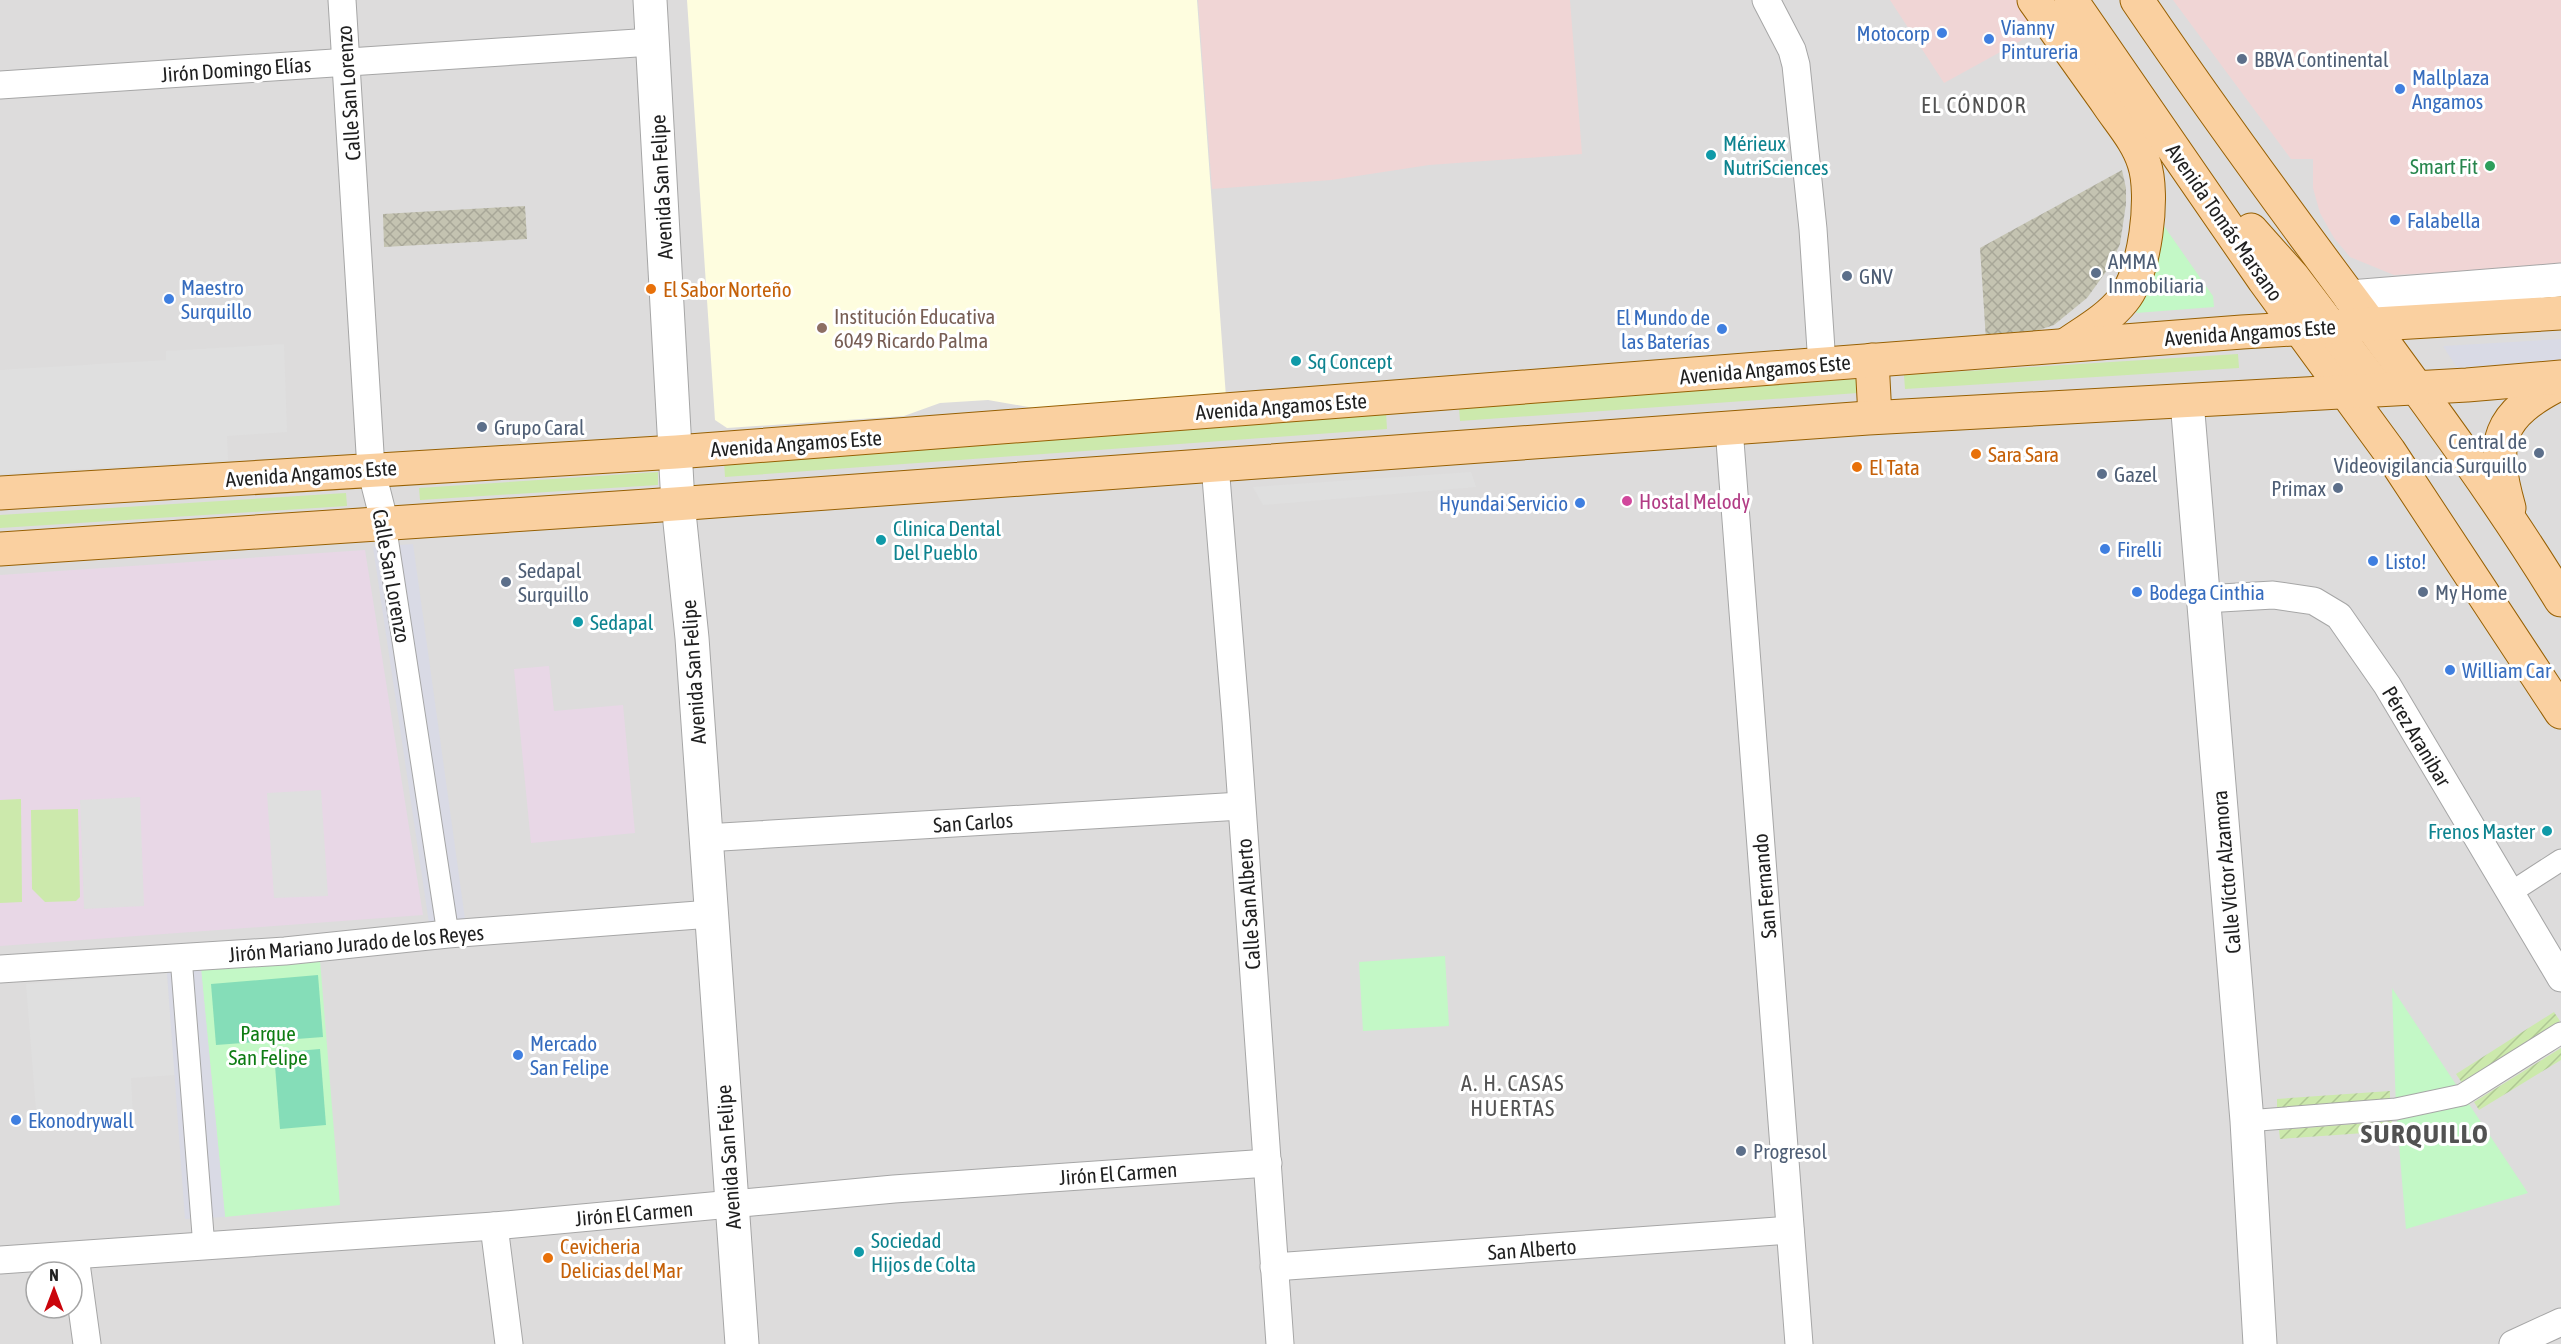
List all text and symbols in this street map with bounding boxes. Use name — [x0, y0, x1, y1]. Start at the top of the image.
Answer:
place label: Vianny Pintureria — [2001, 15, 2079, 63]
place label: Motocorp — [1857, 21, 1930, 45]
street label: Calle San Lorenzo — [331, 25, 365, 161]
marker: Motocorp — [1935, 26, 1949, 40]
marker: Vianny Pintureria — [1982, 32, 1996, 46]
place label: BBVA Continental — [2254, 47, 2389, 71]
street label: Jirón Domingo Elías — [160, 52, 312, 86]
marker: BBVA Continental — [2235, 52, 2249, 66]
place label: Mallplaza Angamos — [2412, 65, 2490, 113]
marker: Mallplaza Angamos — [2393, 82, 2407, 96]
district label: EL CÓNDOR — [1921, 92, 2027, 118]
street label: Avenida San Felipe — [645, 114, 677, 260]
place label: Mérieux NutriSciences — [1723, 131, 1828, 179]
street label: Avenida Tomás Marsano — [2162, 139, 2288, 305]
marker: Mérieux NutriSciences — [1704, 148, 1718, 162]
place label: Smart Fit — [2410, 154, 2478, 178]
marker: Smart Fit — [2483, 159, 2497, 173]
place label: Falabella — [2407, 208, 2481, 232]
marker: Falabella — [2388, 213, 2402, 227]
place label: AMMA Inmobiliaria — [2108, 249, 2204, 297]
place label: GNV — [1859, 264, 1894, 288]
marker: AMMA Inmobiliaria — [2089, 266, 2103, 280]
marker: GNV — [1840, 269, 1854, 283]
place label: Maestro Surquillo — [181, 275, 252, 323]
place label: El Sabor Norteño — [663, 277, 792, 301]
marker: El Sabor Norteño — [644, 282, 658, 296]
marker: Maestro Surquillo — [162, 292, 176, 306]
place label: Institución Educativa 6049 Ricardo Palma — [834, 304, 995, 352]
place label: El Mundo de las Baterías — [1616, 305, 1710, 353]
street label: Avenida Angamos Este — [2163, 314, 2337, 350]
marker: Institución Educativa 6049 Ricardo Palma — [815, 321, 829, 335]
marker: El Mundo de las Baterías — [1715, 322, 1729, 336]
place label: Sq Concept — [1308, 349, 1392, 373]
street label: Avenida Angamos Este — [1678, 350, 1852, 388]
marker: Sq Concept — [1289, 354, 1303, 368]
street label: Avenida Angamos Este — [1194, 388, 1368, 424]
place label: Grupo Caral — [494, 415, 585, 439]
marker: Grupo Caral — [475, 420, 489, 434]
street label: Avenida Angamos Este — [709, 425, 883, 461]
place label: Central de Videovigilancia Surquillo — [2334, 429, 2527, 477]
place label: Sara Sara — [1988, 442, 2059, 466]
marker: Central de Videovigilancia Surquillo — [2532, 446, 2546, 460]
marker: Sara Sara — [1969, 447, 1983, 461]
street label: Avenida Angamos Este — [224, 455, 398, 491]
place label: El Tata — [1869, 455, 1920, 479]
marker: El Tata — [1850, 460, 1864, 474]
place label: Gazel — [2114, 462, 2158, 486]
marker: Gazel — [2095, 467, 2109, 481]
place label: Primax — [2271, 476, 2327, 500]
marker: Primax — [2331, 481, 2345, 495]
place label: Hostal Melody — [1639, 489, 1751, 513]
place label: Hyundai Servicio — [1439, 491, 1568, 515]
marker: Hostal Melody — [1620, 494, 1634, 508]
marker: Hyundai Servicio — [1573, 496, 1587, 510]
street label: Calle San Lorenzo — [368, 507, 416, 645]
place label: Clinica Dental Del Pueblo — [893, 516, 1002, 564]
marker: Clinica Dental Del Pueblo — [874, 533, 888, 547]
place label: Firelli — [2117, 537, 2162, 561]
marker: Firelli — [2098, 542, 2112, 556]
place label: Listo! — [2385, 549, 2427, 573]
marker: Listo! — [2366, 554, 2380, 568]
place label: Sedapal Surquillo — [518, 558, 589, 606]
marker: Sedapal Surquillo — [499, 575, 513, 589]
place label: Bodega Cinthia — [2149, 580, 2265, 604]
place label: My Home — [2435, 580, 2507, 604]
marker: Bodega Cinthia — [2130, 585, 2144, 599]
marker: My Home — [2416, 585, 2430, 599]
street label: Avenida San Felipe — [676, 599, 710, 745]
place label: Sedapal — [590, 610, 654, 634]
marker: Sedapal — [571, 615, 585, 629]
place label: William Car — [2462, 658, 2552, 682]
marker: William Car — [2443, 663, 2457, 677]
street label: Pérez Aranibar — [2378, 682, 2457, 791]
street label: Calle Víctor Alzamora — [2207, 789, 2245, 955]
street label: San Carlos — [932, 807, 1014, 837]
place label: Frenos Master — [2428, 819, 2536, 843]
marker: Frenos Master — [2540, 824, 2554, 838]
street label: San Fernando — [1747, 832, 1781, 940]
street label: Calle San Alberto — [1231, 838, 1265, 970]
street label: Jirón Mariano Jurado de los Reyes — [227, 920, 485, 966]
park label: Parque San Felipe — [228, 1021, 308, 1069]
place label: Mercado San Felipe — [530, 1031, 609, 1079]
marker: Mercado San Felipe — [511, 1048, 525, 1062]
district label: A. H. CASAS HUERTAS — [1461, 1070, 1565, 1121]
street label: Avenida San Felipe — [711, 1084, 745, 1230]
place label: Ekonodrywall — [28, 1108, 134, 1132]
marker: Ekonodrywall — [9, 1113, 23, 1127]
district label: SURQUILLO — [2361, 1118, 2489, 1149]
place label: Progresol — [1753, 1139, 1827, 1163]
marker: Progresol — [1734, 1144, 1748, 1158]
street label: Jirón El Carmen — [1058, 1157, 1178, 1189]
street label: Jirón El Carmen — [574, 1196, 694, 1230]
place label: Sociedad Hijos de Colta — [871, 1228, 976, 1276]
place label: Cevicheria Delicias del Mar — [560, 1234, 683, 1282]
street label: San Alberto — [1487, 1234, 1577, 1264]
marker: Sociedad Hijos de Colta — [852, 1245, 866, 1259]
marker: Cevicheria Delicias del Mar — [541, 1251, 555, 1265]
north arrow — [24, 1260, 84, 1320]
text: N — [49, 1266, 59, 1284]

